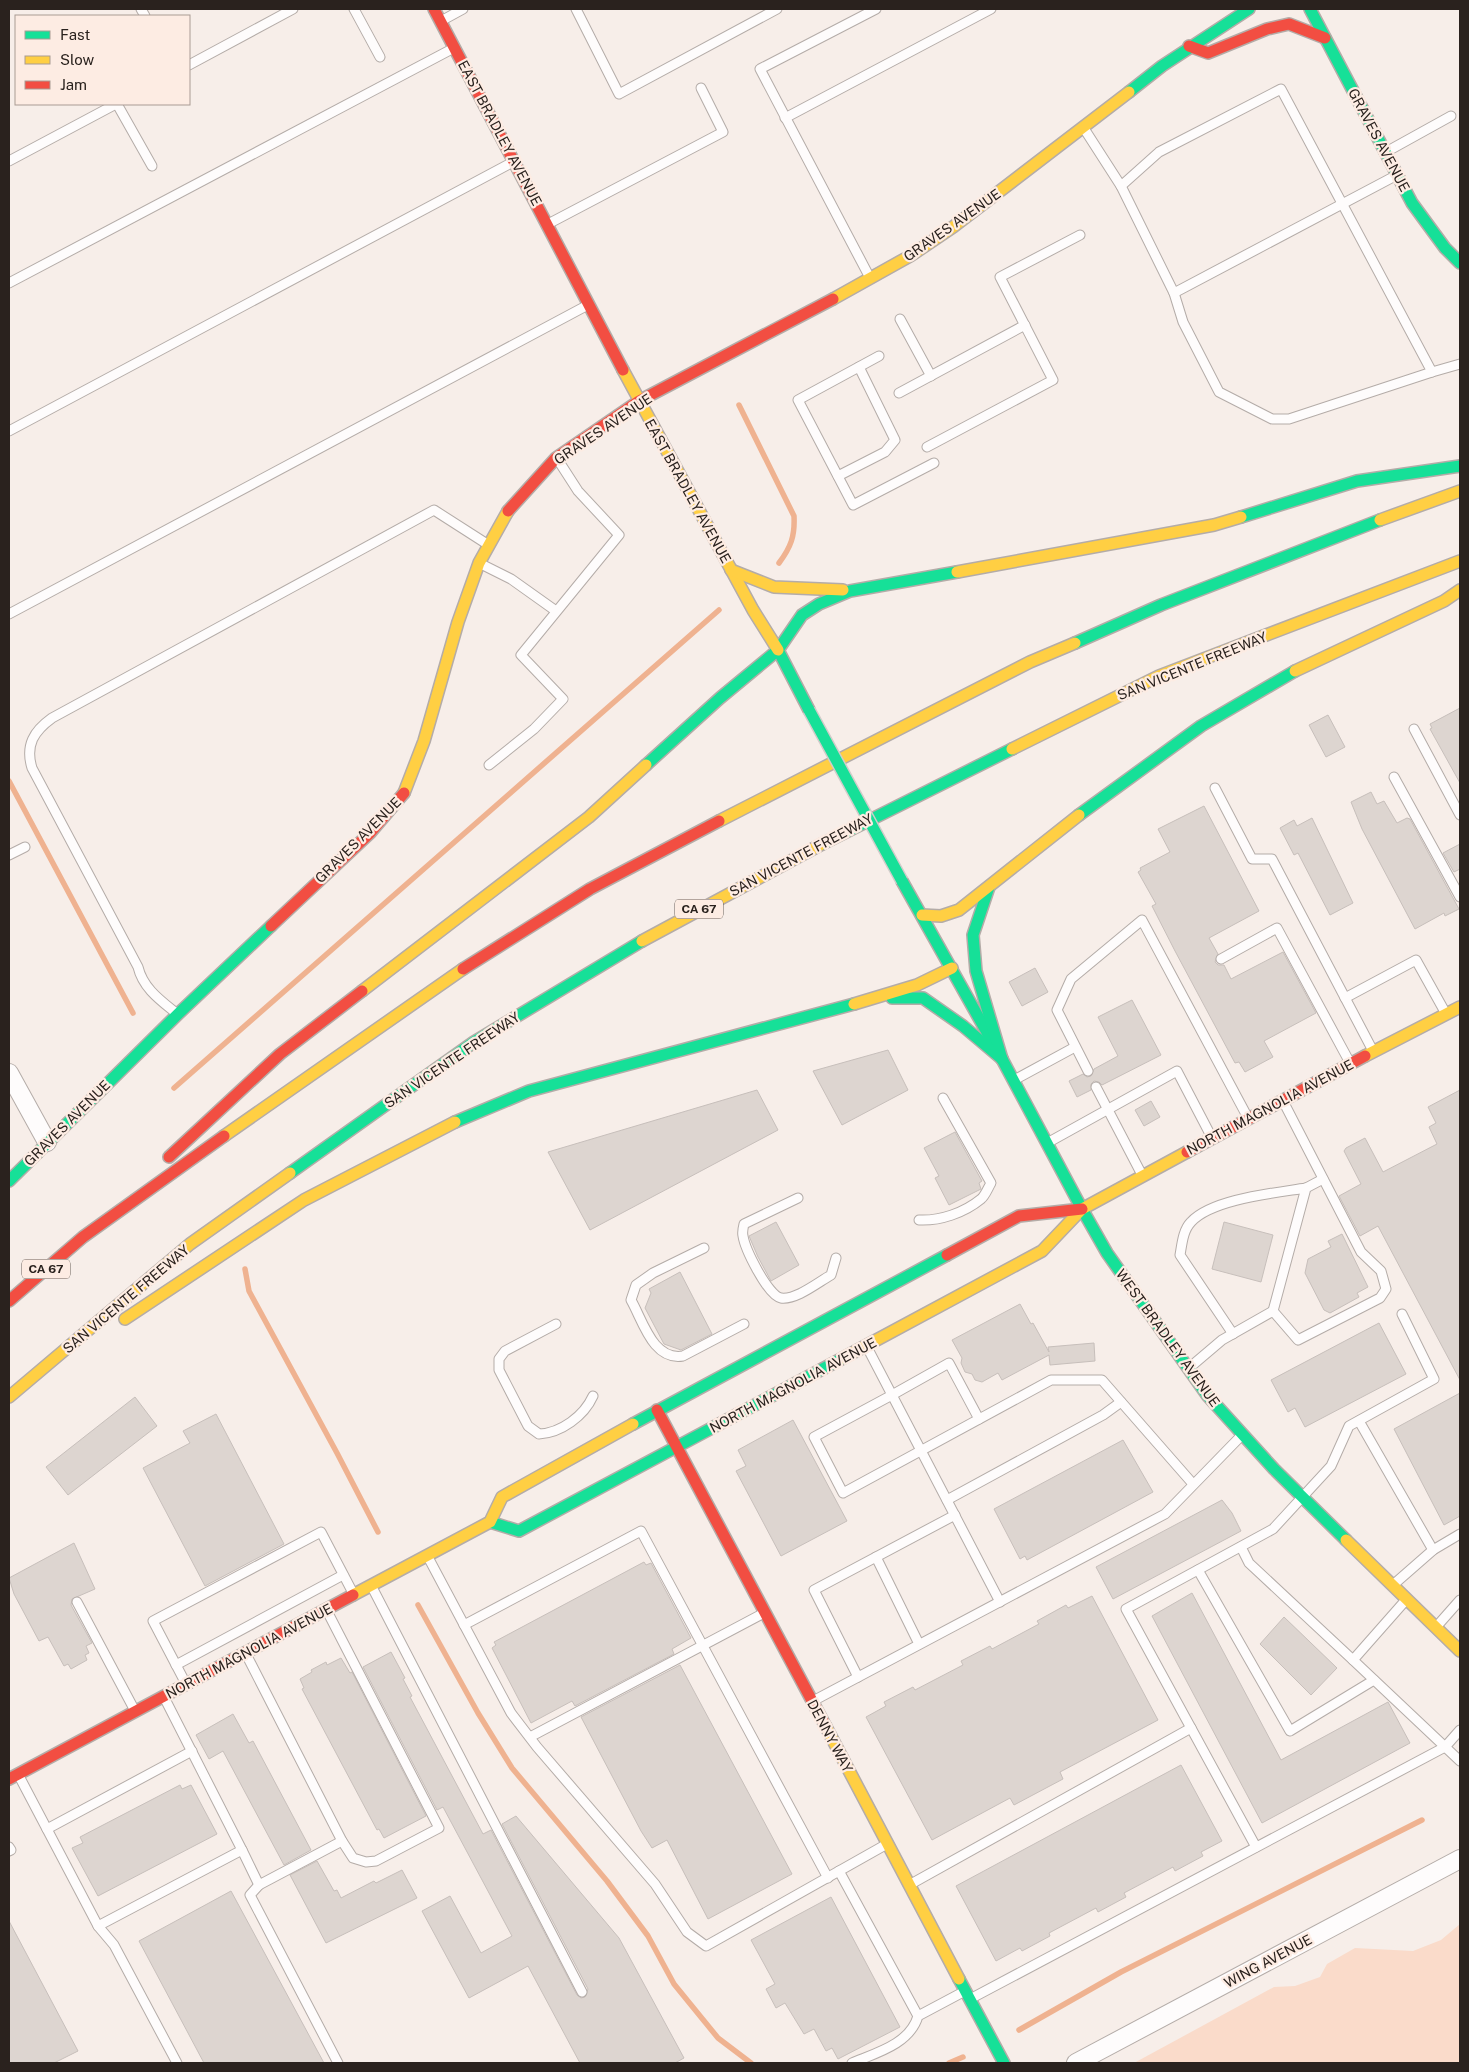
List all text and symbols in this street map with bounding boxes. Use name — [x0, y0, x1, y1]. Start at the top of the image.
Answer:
legend — [15, 15, 190, 105]
text: Fast — [60, 26, 90, 43]
text: Slow — [60, 51, 95, 68]
street label: EAST BRADLEY AVENUE — [455, 58, 545, 208]
text: Jam — [60, 76, 87, 93]
street label: GRAVES AVENUE — [1345, 86, 1413, 194]
street label: GRAVES AVENUE — [900, 186, 1004, 264]
street label: GRAVES AVENUE — [551, 390, 655, 468]
street label: EAST BRADLEY AVENUE — [642, 416, 734, 566]
street label: SAN VICENTE FREEWAY — [1115, 628, 1270, 703]
street label: GRAVES AVENUE — [312, 794, 404, 886]
street label: SAN VICENTE FREEWAY — [727, 810, 876, 900]
road number: CA 67 — [675, 900, 723, 919]
street label: SAN VICENTE FREEWAY — [381, 1008, 523, 1111]
street label: NORTH MAGNOLIA AVENUE — [1184, 1056, 1356, 1158]
street label: GRAVES AVENUE — [21, 1077, 113, 1169]
street label: SAN VICENTE FREEWAY — [60, 1241, 193, 1357]
road number: CA 67 — [22, 1260, 70, 1278]
street label: WEST BRADLEY AVENUE — [1113, 1266, 1223, 1410]
street label: NORTH MAGNOLIA AVENUE — [707, 1334, 879, 1436]
street label: NORTH MAGNOLIA AVENUE — [163, 1600, 335, 1702]
street label: DENNY WAY — [804, 1697, 856, 1776]
street label: WING AVENUE — [1221, 1931, 1315, 1991]

